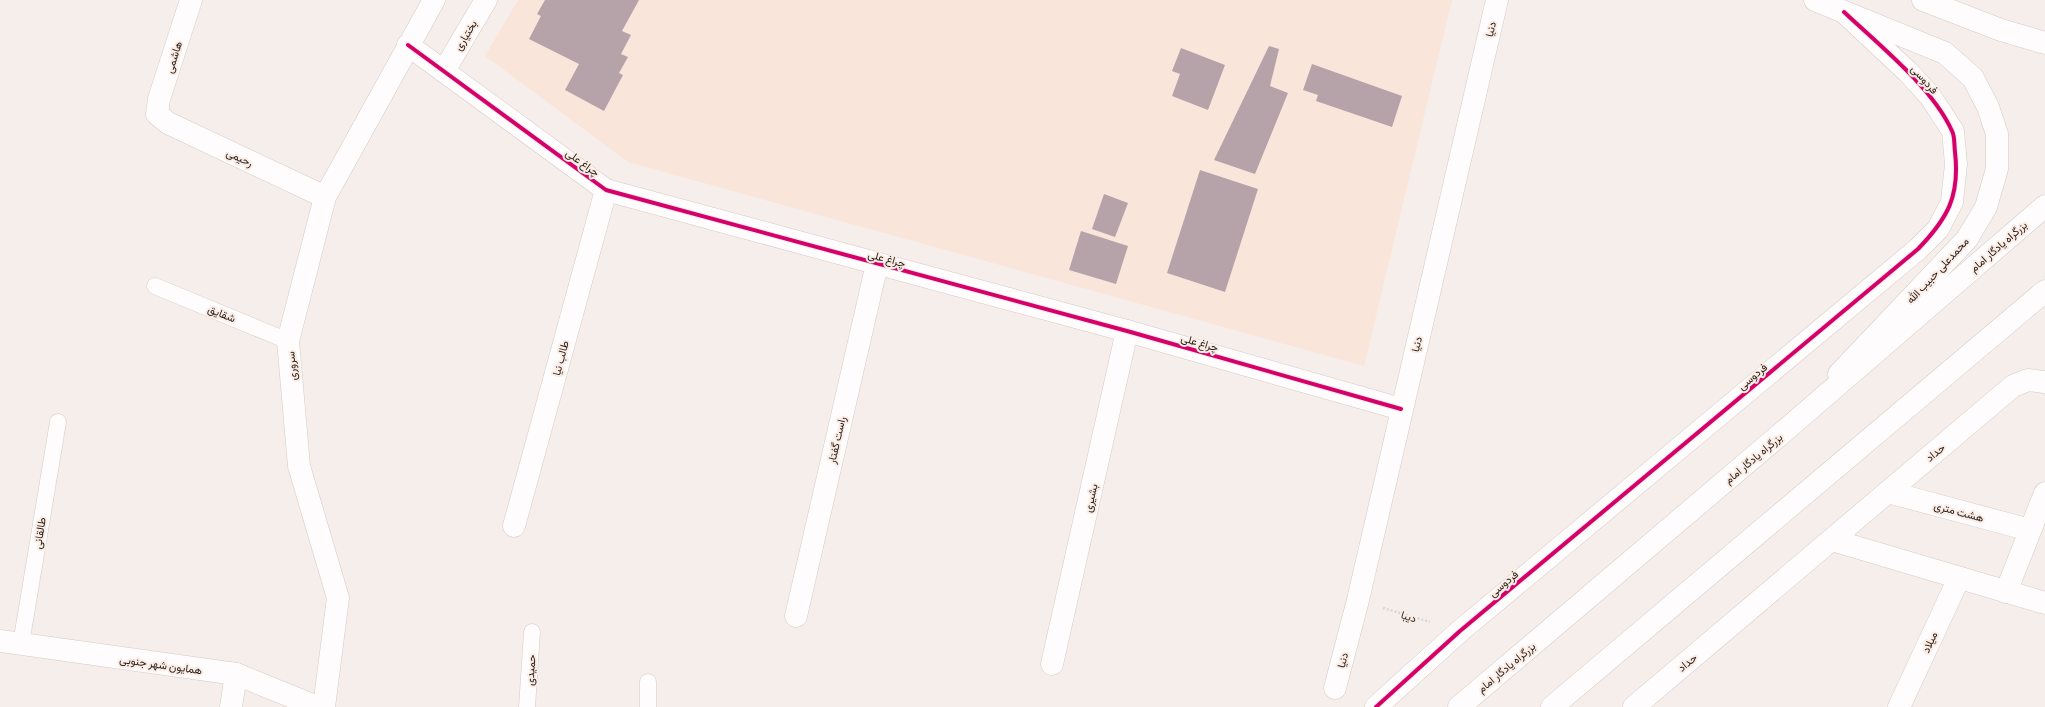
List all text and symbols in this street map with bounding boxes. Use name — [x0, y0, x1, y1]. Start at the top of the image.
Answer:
street label: بختیاری — [450, 17, 480, 53]
street label: دنیا — [1481, 20, 1499, 38]
street label: هاشمی — [161, 39, 185, 75]
street label: فردوسی — [1908, 61, 1942, 97]
street label: رحیمی — [224, 144, 256, 170]
street label: چراغ‌ علی — [563, 145, 603, 180]
street label: بزرگراه یادگار امام — [1966, 217, 2030, 276]
street label: محمدعلی حبیب الله — [1902, 234, 1972, 306]
street label: چراغ‌ علی — [866, 246, 907, 271]
street label: شقایق — [206, 301, 239, 325]
street label: چراغ‌ علی — [1179, 330, 1220, 355]
street label: دنیا — [1407, 335, 1425, 353]
street label: طالب‌ نیا — [548, 339, 572, 377]
street label: سروری — [282, 350, 300, 381]
street label: فردوسی — [1734, 359, 1770, 393]
street label: راست گفتار — [823, 415, 849, 466]
street label: بزرگراه یادگار امام — [1721, 429, 1786, 487]
street label: حداد — [1922, 439, 1948, 465]
street label: بشیری — [1079, 482, 1101, 514]
street label: هشت متری — [1932, 497, 1986, 525]
street label: طالقانی — [29, 516, 49, 550]
street label: فردوسی — [1485, 566, 1521, 600]
street label: دیبا — [1399, 607, 1419, 625]
street label: میلاد — [1918, 629, 1940, 655]
street label: بزرگراه یادگار امام — [1474, 638, 1539, 696]
street label: حداد — [1674, 649, 1700, 675]
street label: همایون‌ شهر جنوبی — [119, 651, 204, 677]
street label: دنیا — [1333, 651, 1351, 669]
street label: حمیدی — [521, 654, 539, 686]

